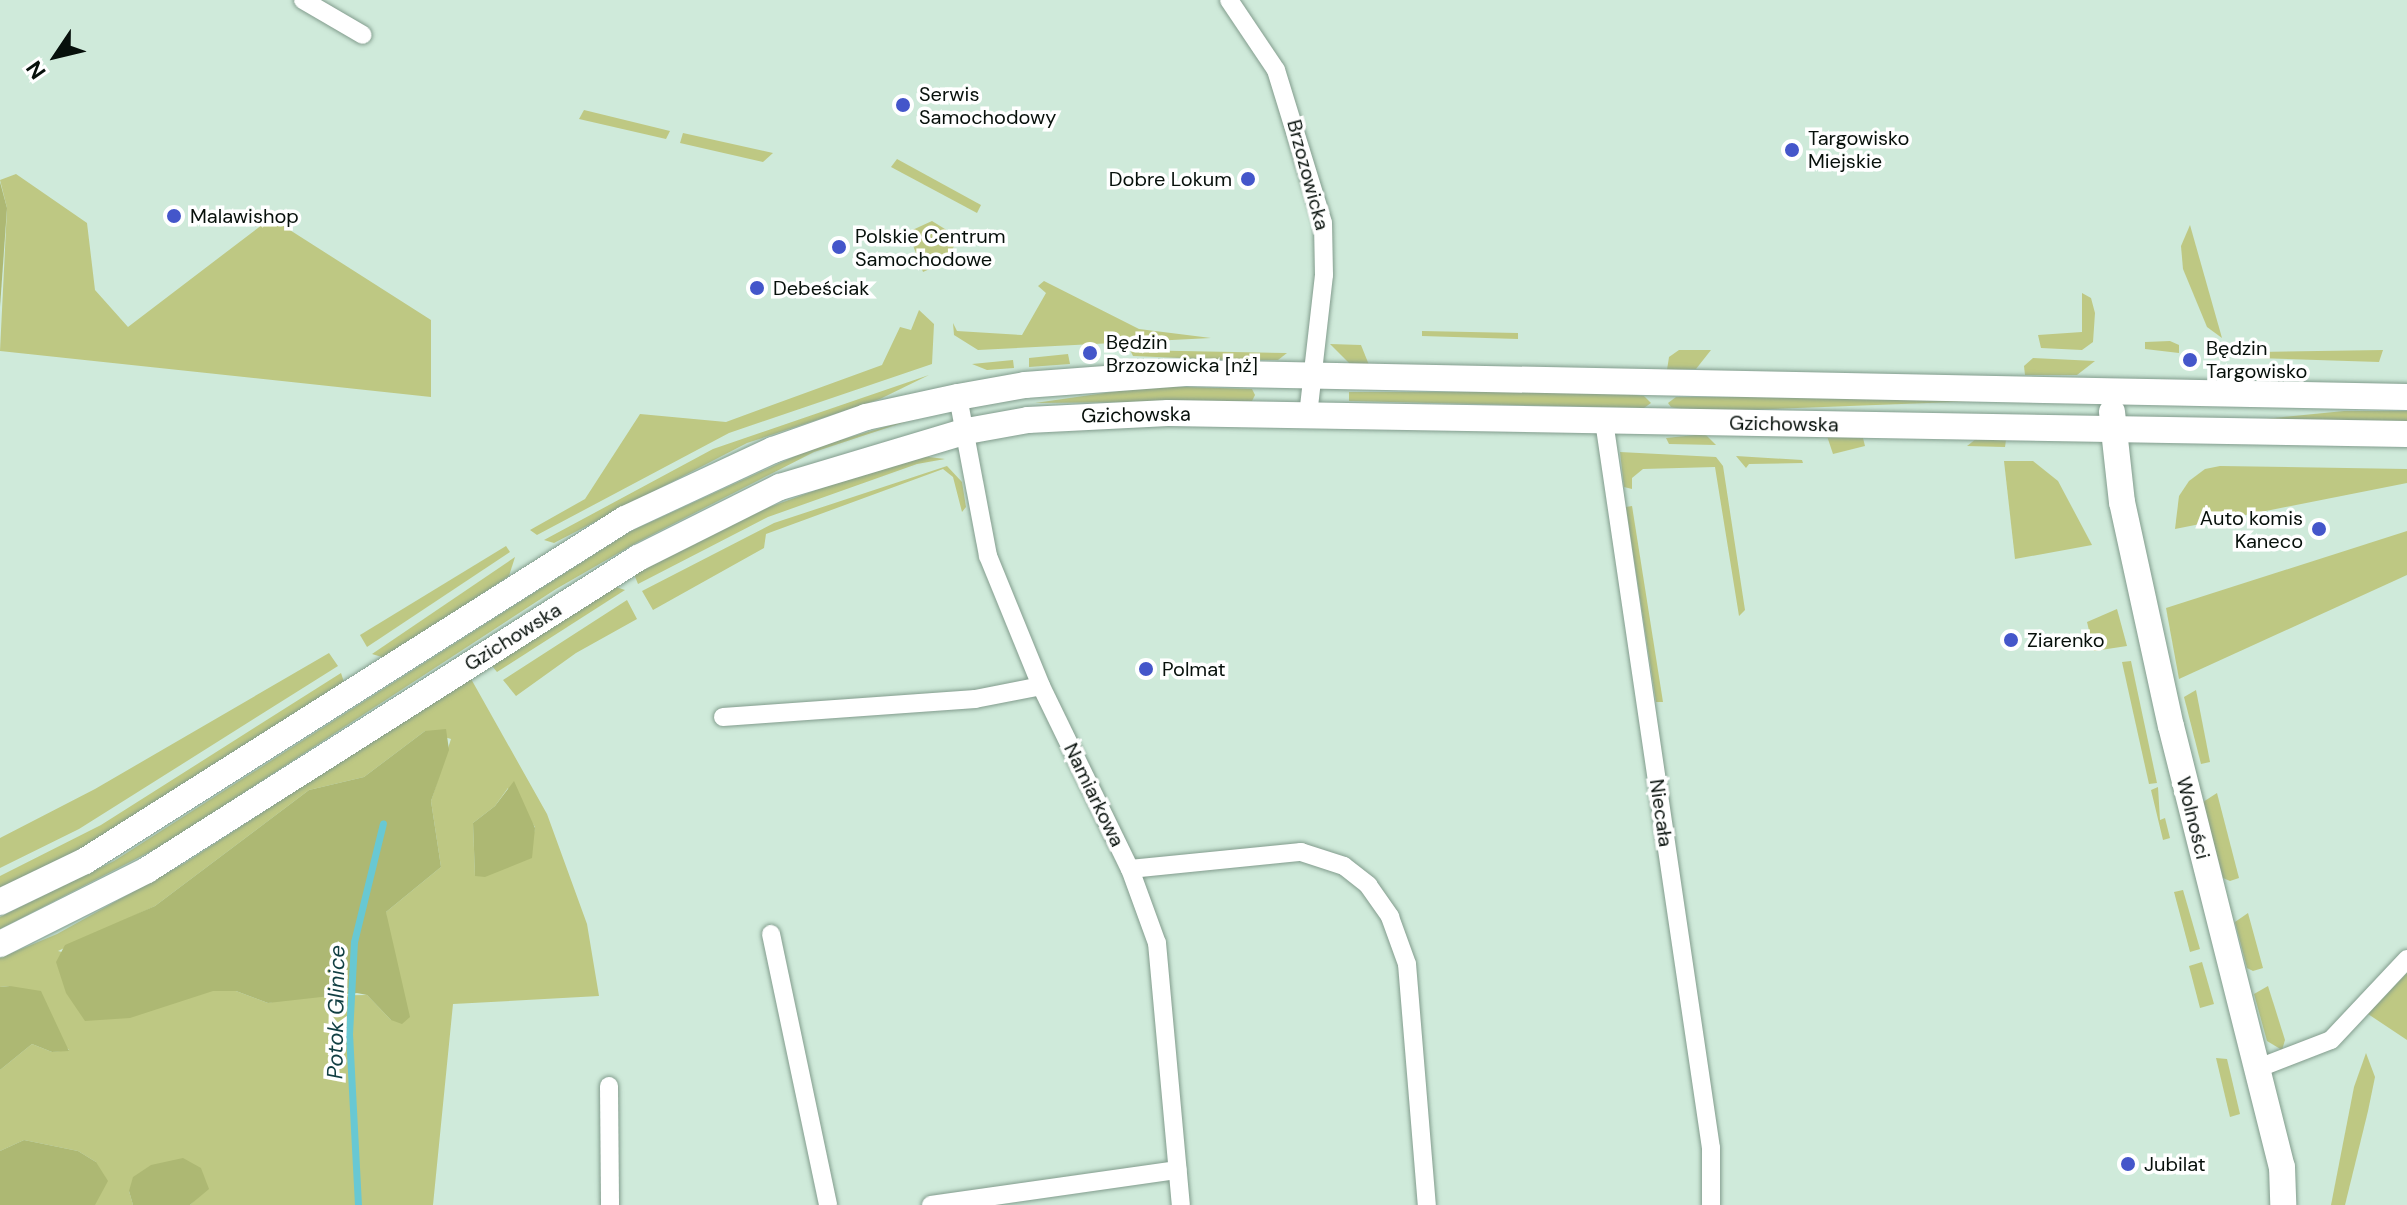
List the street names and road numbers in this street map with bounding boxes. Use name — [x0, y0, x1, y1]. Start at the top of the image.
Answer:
street label: Brzozowicka — [1282, 117, 1334, 233]
street label: Gzichowska — [1081, 402, 1191, 428]
street label: Gzichowska — [1729, 411, 1839, 437]
street label: Gzichowska — [460, 598, 566, 676]
street label: Namiarkowa — [1059, 739, 1129, 851]
street label: Wolności — [2171, 774, 2215, 862]
street label: Niecała — [1644, 778, 1678, 848]

